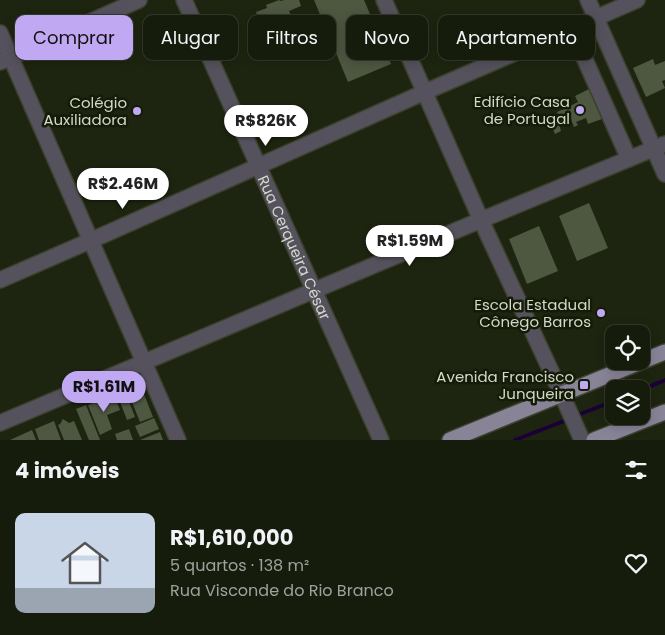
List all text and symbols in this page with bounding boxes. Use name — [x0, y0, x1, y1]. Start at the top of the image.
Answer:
chip: Comprar — [15, 15, 133, 60]
chip: Alugar — [143, 15, 238, 60]
chip: Filtros — [248, 15, 336, 60]
chip: Novo — [346, 15, 428, 60]
chip: Apartamento — [438, 15, 595, 60]
place label: Edifício Casa de Portugal — [474, 91, 570, 129]
place label: Colégio Auxiliadora — [43, 92, 127, 130]
pin: R$826K — [225, 104, 307, 147]
marker: Edifício Casa de Portugal — [574, 104, 586, 116]
marker: Colégio Auxiliadora — [131, 105, 143, 117]
text: R$826K — [235, 109, 297, 132]
pin: R$2.46M — [77, 168, 169, 210]
text: R$2.46M — [88, 172, 158, 195]
street label: Rua Cerqueira César — [253, 172, 336, 323]
pin: R$1.59M — [364, 224, 456, 267]
text: R$1.59M — [377, 229, 443, 252]
place label: Escola Estadual Cônego Barros — [474, 294, 591, 332]
marker: Escola Estadual Cônego Barros — [595, 307, 607, 319]
map controls — [605, 325, 650, 425]
button: locate — [605, 325, 650, 370]
place label: Avenida Francisco Junqueira — [436, 366, 574, 404]
pin: R$1.61M — [58, 370, 150, 413]
text: R$1.61M — [73, 375, 135, 398]
marker: Avenida Francisco Junqueira — [578, 379, 590, 391]
button: layers — [605, 380, 650, 425]
text: 4 imóveis — [15, 456, 119, 485]
icon: filters — [622, 456, 650, 484]
text: R$1,610,000 — [170, 523, 294, 552]
icon: home — [55, 533, 115, 593]
icon: heart — [622, 549, 650, 577]
text: 5 quartos · 138 m² — [170, 554, 309, 577]
text: Rua Visconde do Rio Branco — [170, 579, 394, 602]

